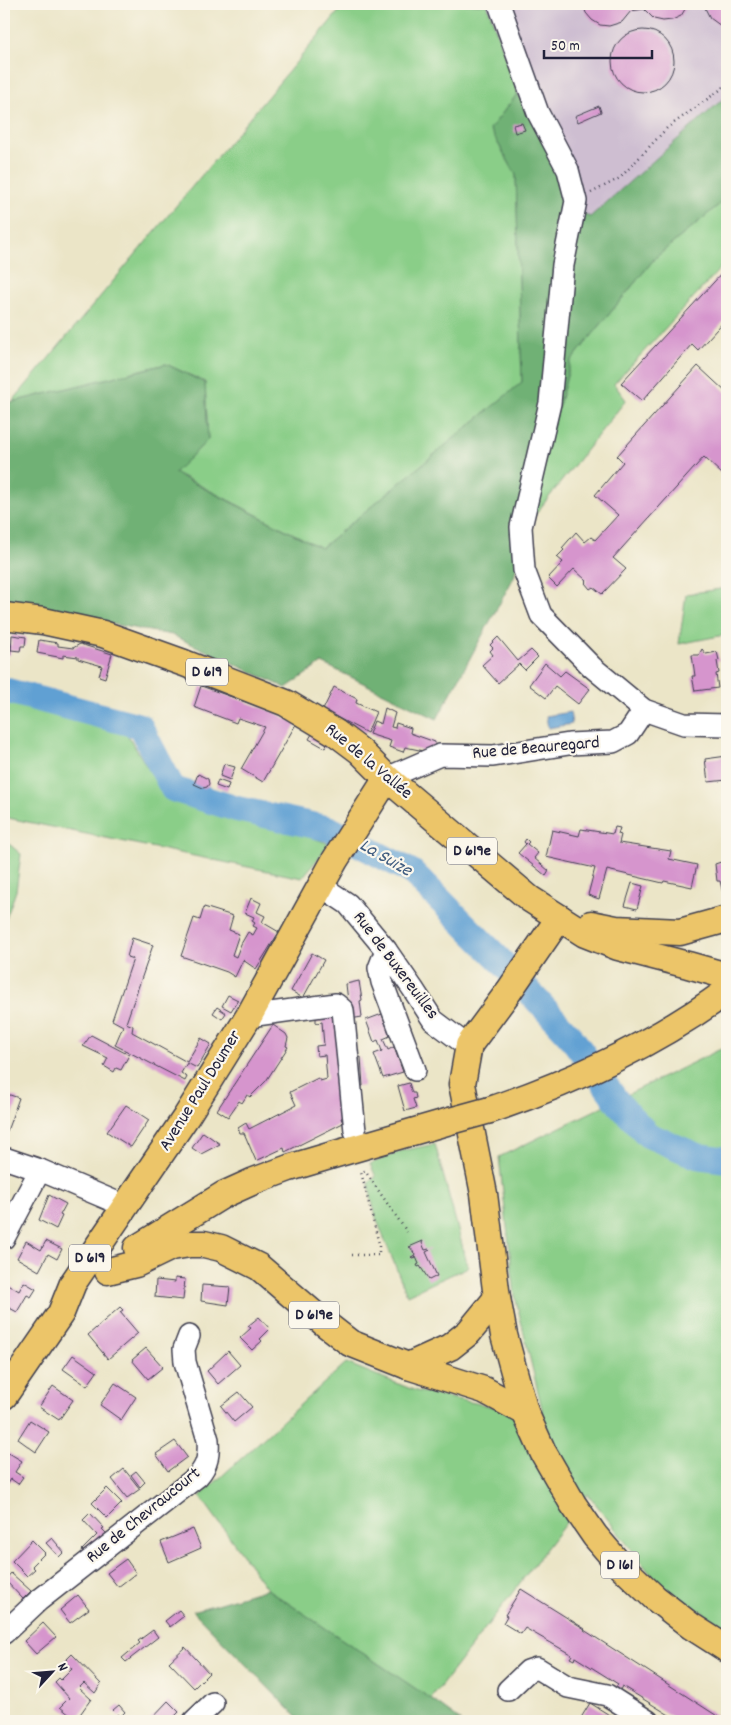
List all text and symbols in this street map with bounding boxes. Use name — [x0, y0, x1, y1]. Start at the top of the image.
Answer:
scale bar — [544, 28, 651, 60]
text: 50 m — [551, 36, 580, 58]
road number: D 619 — [186, 659, 228, 686]
street label: Rue de la Vallée — [319, 718, 417, 806]
street label: Rue de Beauregard — [471, 731, 601, 767]
water label: La Suize — [354, 833, 418, 886]
road number: D 619e — [447, 838, 497, 864]
street label: Rue de Buxereuilles — [346, 907, 444, 1025]
street label: Avenue Paul Doumer — [154, 1026, 248, 1156]
road number: D 619 — [69, 1244, 111, 1272]
road number: D 619e — [289, 1302, 339, 1328]
street label: Rue de Chevraucourt — [81, 1462, 207, 1570]
road number: D 161 — [601, 1552, 639, 1578]
north arrow — [28, 1648, 78, 1698]
text: N — [51, 1660, 72, 1675]

